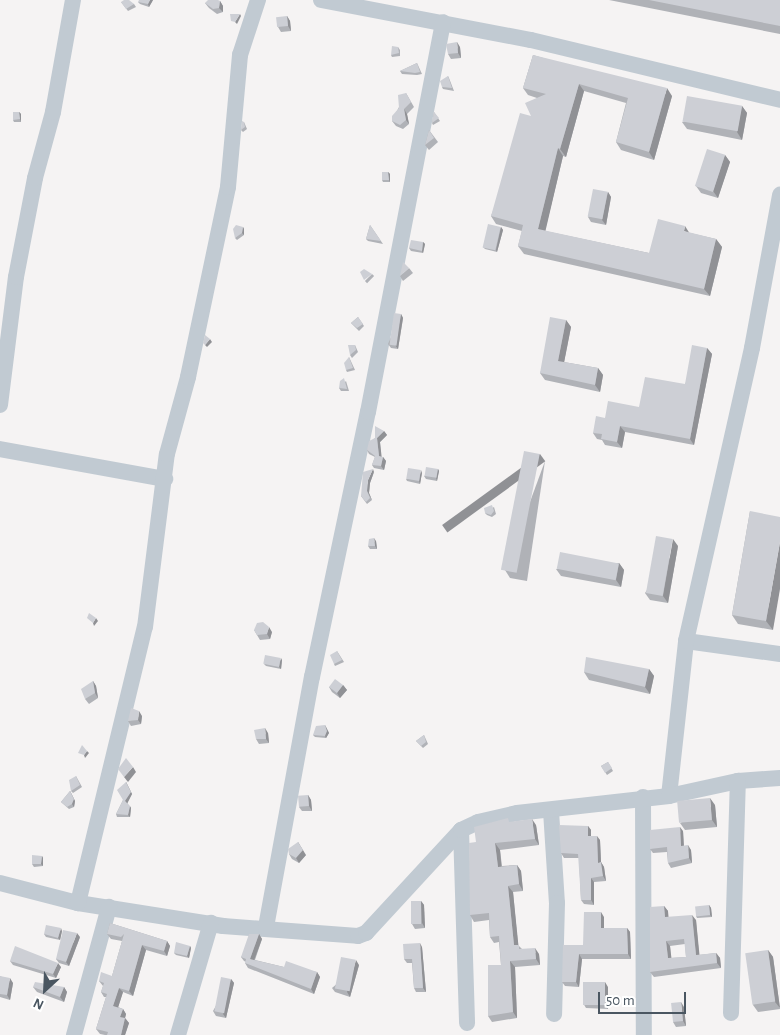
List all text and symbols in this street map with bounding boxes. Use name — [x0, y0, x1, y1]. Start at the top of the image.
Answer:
north arrow — [20, 965, 70, 1015]
scale bar — [600, 982, 688, 1014]
text: 50 m — [606, 993, 635, 1008]
text: N — [31, 995, 46, 1012]

